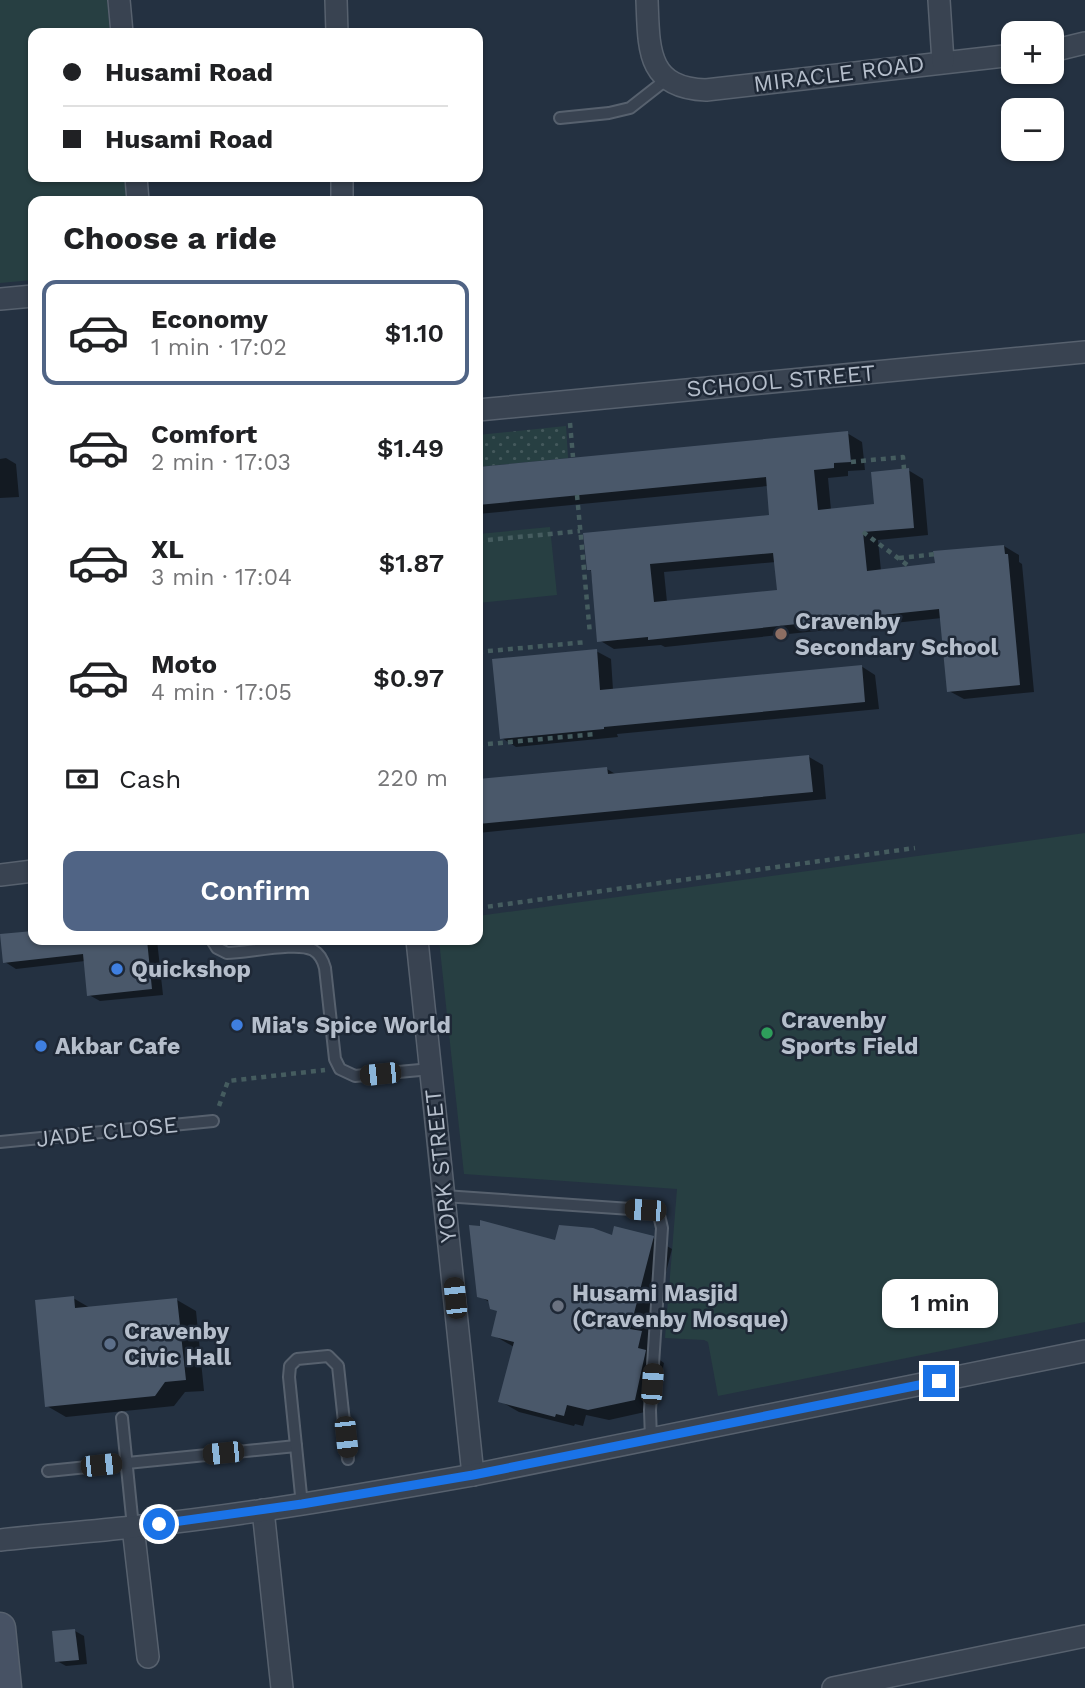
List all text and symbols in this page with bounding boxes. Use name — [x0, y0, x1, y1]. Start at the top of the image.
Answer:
map controls — [1001, 21, 1064, 161]
button: + — [1001, 21, 1064, 84]
street label: MIRACLE ROAD — [752, 50, 926, 98]
text: Husami Road — [105, 57, 273, 87]
button: − — [1001, 98, 1064, 161]
text: Husami Road — [105, 124, 273, 154]
text: Choose a ride — [63, 219, 277, 257]
icon: car — [67, 301, 130, 364]
text: Economy — [151, 304, 268, 334]
text: $1.10 — [385, 318, 444, 348]
text: 1 min · 17:02 — [151, 334, 287, 361]
street label: SCHOOL STREET — [686, 359, 877, 403]
icon: car — [67, 416, 130, 479]
text: Comfort — [151, 419, 257, 449]
text: $1.49 — [377, 433, 444, 463]
text: 2 min · 17:03 — [151, 449, 291, 476]
icon: car — [67, 531, 130, 594]
text: XL — [151, 534, 184, 564]
text: $1.87 — [379, 548, 444, 578]
text: 3 min · 17:04 — [151, 564, 292, 591]
place label: Cravenby Secondary School — [795, 608, 999, 661]
marker: Cravenby Secondary School — [773, 626, 789, 642]
icon: car — [67, 646, 130, 709]
text: Moto — [151, 649, 217, 679]
text: $0.97 — [373, 663, 444, 693]
text: 4 min · 17:05 — [151, 679, 292, 706]
icon: cash — [63, 760, 101, 798]
text: Cash — [119, 764, 181, 794]
text: 220 m — [377, 765, 448, 792]
button: Confirm — [63, 851, 448, 931]
place label: Quickshop — [131, 956, 251, 983]
marker: Quickshop — [109, 961, 125, 977]
place label: Cravenby Sports Field — [781, 1007, 919, 1060]
place label: Mia's Spice World — [251, 1012, 451, 1039]
marker: Mia's Spice World — [229, 1017, 245, 1033]
marker: Cravenby Sports Field — [759, 1025, 775, 1041]
place label: Akbar Cafe — [55, 1033, 180, 1060]
marker: Akbar Cafe — [33, 1038, 49, 1054]
car — [359, 1061, 402, 1087]
street label: YORK STREET — [419, 1088, 462, 1244]
street label: JADE CLOSE — [35, 1111, 179, 1153]
car — [624, 1198, 667, 1222]
car — [443, 1276, 468, 1320]
place label: Husami Masjid (Cravenby Mosque) — [572, 1280, 789, 1333]
callout: 1 min — [881, 1280, 997, 1328]
text: 1 min — [910, 1290, 970, 1317]
marker: Husami Masjid (Cravenby Mosque) — [550, 1298, 566, 1314]
place label: Cravenby Civic Hall — [124, 1318, 231, 1371]
marker: Cravenby Civic Hall — [102, 1336, 118, 1352]
car — [641, 1362, 664, 1406]
route end — [923, 1365, 955, 1397]
car — [334, 1415, 359, 1459]
car — [202, 1440, 245, 1466]
car — [80, 1452, 123, 1478]
route start — [143, 1508, 175, 1540]

